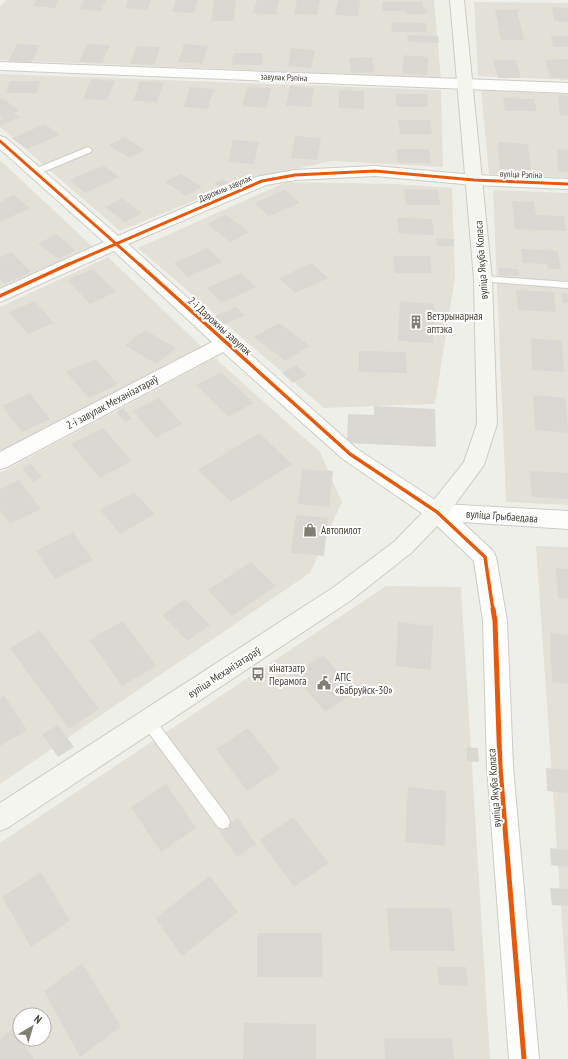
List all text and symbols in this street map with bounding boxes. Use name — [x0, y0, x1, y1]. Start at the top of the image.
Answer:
street label: завулак Рэпіна — [260, 71, 308, 83]
street label: вуліца Рэпіна — [500, 168, 543, 180]
street label: Дарожны завулак — [197, 172, 253, 204]
street label: вуліца Якуба Коласа — [471, 220, 491, 300]
street label: 2-і Дарожны завулак — [185, 294, 255, 359]
place label: Ветэрынарная аптэка — [427, 309, 482, 336]
building icon: Ветэрынарная аптэка — [408, 314, 424, 330]
street label: 2-і завулак Механізатараў — [64, 371, 161, 432]
street label: вуліца Грыбаедава — [466, 507, 538, 525]
shop icon: Автопилот — [302, 522, 318, 538]
place label: Автопилот — [321, 523, 361, 537]
street label: вуліца Механізатараў — [185, 643, 264, 701]
place label: кінатэатр Перамога — [269, 661, 307, 688]
bus stop icon: кінатэатр Перамога — [250, 666, 266, 682]
place label: АПС «Бабруйск-30» — [335, 670, 392, 697]
public building icon: АПС «Бабруйск-30» — [316, 675, 332, 691]
street label: вуліца Якуба Коласа — [484, 748, 504, 828]
north arrow — [12, 1007, 52, 1047]
text: N — [32, 1012, 45, 1026]

